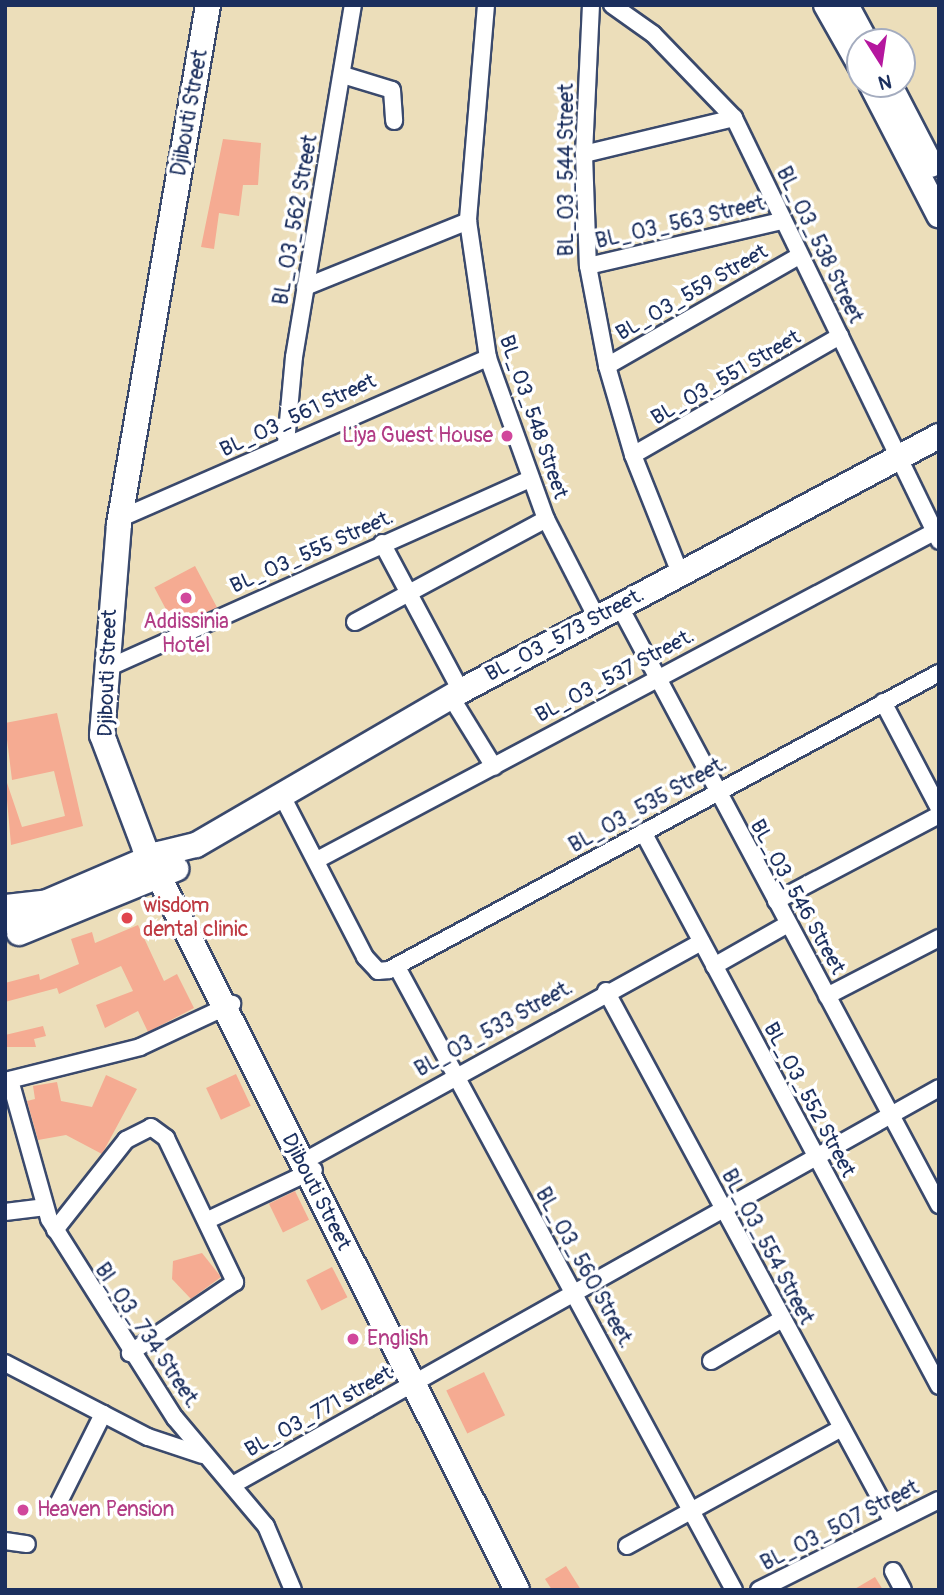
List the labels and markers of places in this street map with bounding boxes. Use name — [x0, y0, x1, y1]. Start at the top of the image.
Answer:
place label: Liya Guest House — [342, 423, 493, 449]
marker: Liya Guest House — [499, 428, 515, 444]
marker: Addissinia Hotel — [178, 590, 194, 606]
place label: Addissinia Hotel — [143, 609, 229, 659]
place label: wisdom dental clinic — [143, 893, 248, 943]
marker: wisdom dental clinic — [117, 908, 137, 928]
place label: English — [367, 1326, 428, 1352]
marker: English — [345, 1331, 361, 1347]
place label: Heaven Pension — [37, 1497, 174, 1523]
marker: Heaven Pension — [15, 1502, 31, 1518]

